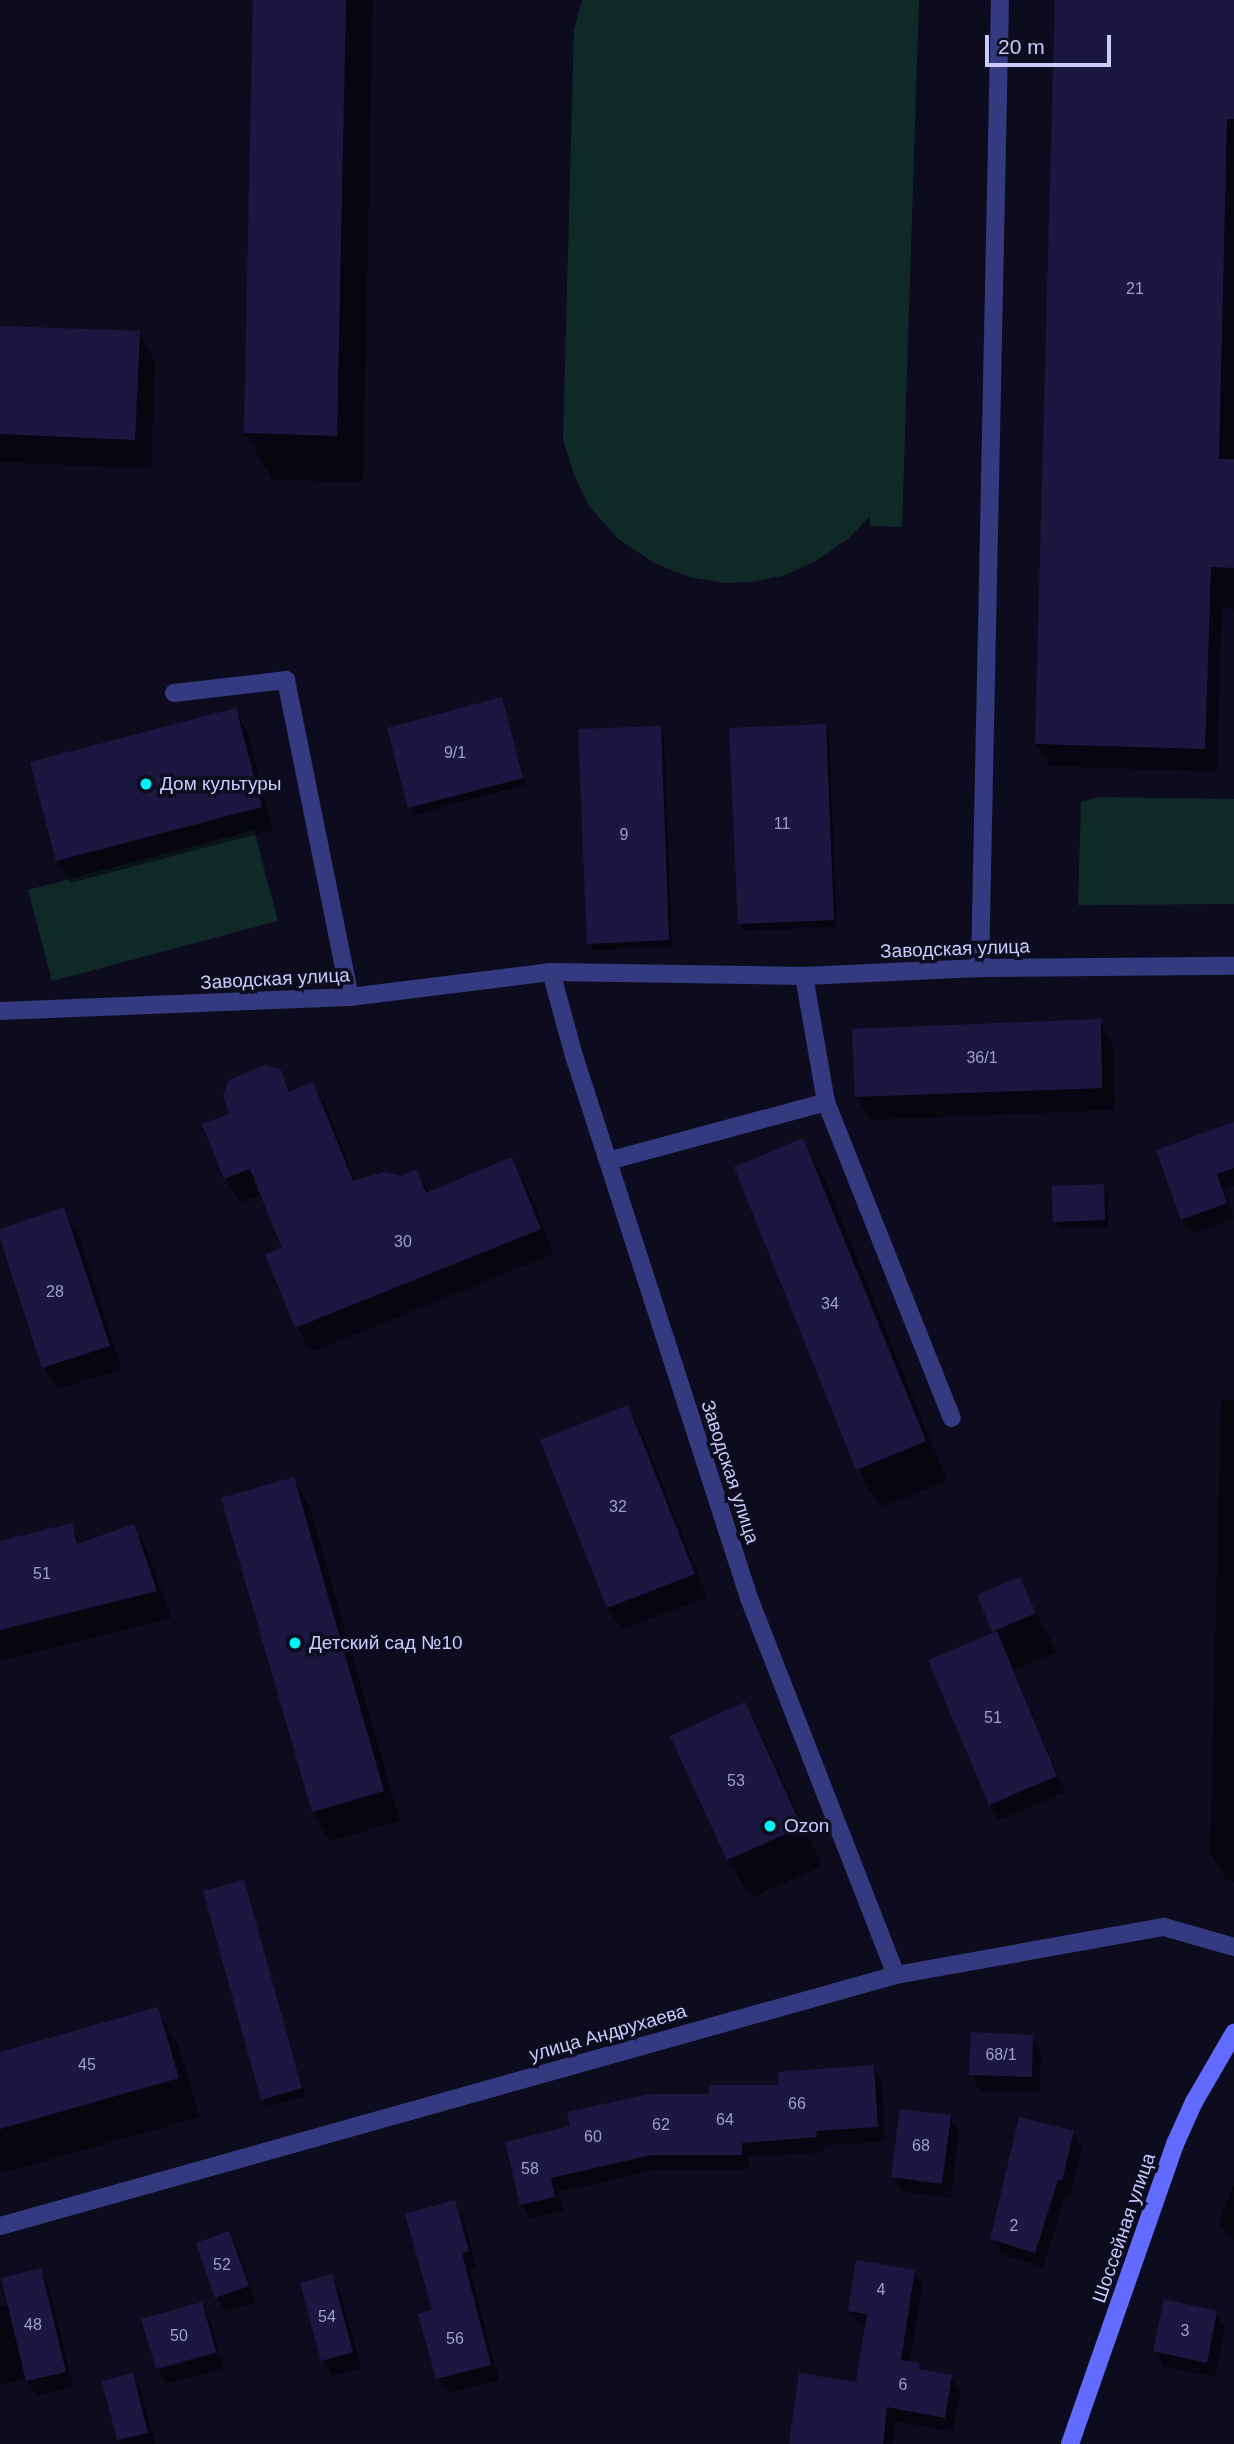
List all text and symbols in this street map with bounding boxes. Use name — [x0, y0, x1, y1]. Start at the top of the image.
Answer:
scale bar — [989, 21, 1115, 65]
text: 20 m — [998, 35, 1045, 58]
house number: 21 — [1126, 279, 1144, 299]
house number: 9/1 — [444, 743, 466, 763]
place label: Дом культуры — [160, 773, 282, 795]
marker: Дом культуры — [138, 776, 154, 792]
house number: 11 — [774, 814, 790, 834]
house number: 9 — [620, 825, 628, 845]
street label: Заводская улица — [880, 935, 1030, 963]
street label: Заводская улица — [200, 964, 350, 994]
house number: 36/1 — [966, 1048, 998, 1068]
house number: 30 — [394, 1232, 412, 1252]
house number: 28 — [46, 1282, 64, 1302]
house number: 34 — [821, 1294, 839, 1314]
street label: Заводская улица — [696, 1397, 764, 1547]
house number: 32 — [609, 1497, 627, 1517]
house number: 51 — [33, 1564, 51, 1584]
place label: Детский сад №10 — [309, 1632, 463, 1654]
marker: Детский сад №10 — [287, 1635, 303, 1651]
house number: 51 — [984, 1708, 1002, 1728]
house number: 53 — [727, 1771, 745, 1791]
place label: Ozon — [784, 1815, 829, 1837]
marker: Ozon — [762, 1818, 778, 1834]
street label: улица Андрухаева — [527, 2000, 689, 2066]
house number: 68/1 — [985, 2045, 1017, 2065]
house number: 45 — [78, 2055, 96, 2075]
house number: 66 — [788, 2094, 806, 2114]
house number: 64 — [716, 2110, 734, 2130]
house number: 62 — [652, 2115, 670, 2135]
house number: 60 — [584, 2127, 602, 2147]
house number: 68 — [912, 2136, 930, 2156]
street label: Шоссейная улица — [1088, 2150, 1160, 2306]
house number: 58 — [521, 2159, 539, 2179]
house number: 2 — [1010, 2216, 1018, 2236]
house number: 52 — [213, 2255, 231, 2275]
house number: 4 — [877, 2280, 885, 2300]
house number: 54 — [318, 2307, 336, 2327]
house number: 48 — [24, 2315, 42, 2335]
house number: 3 — [1181, 2321, 1189, 2341]
house number: 50 — [170, 2326, 188, 2346]
house number: 56 — [446, 2329, 464, 2349]
house number: 6 — [899, 2375, 907, 2395]

